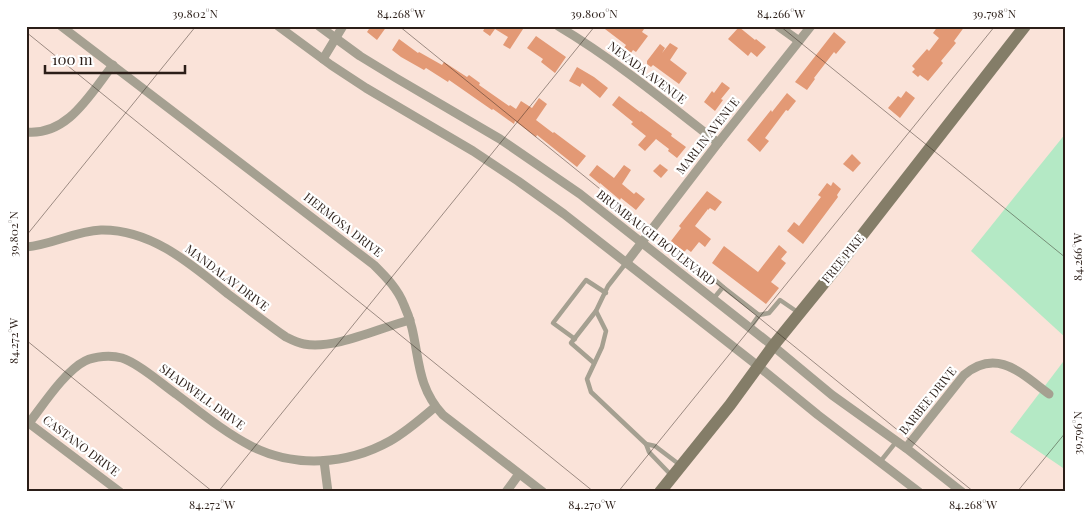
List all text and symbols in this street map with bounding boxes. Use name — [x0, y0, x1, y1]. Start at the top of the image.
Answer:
text: 39.802°N — [172, 5, 218, 21]
text: 84.268°W — [377, 5, 425, 21]
text: 39.800°N — [570, 5, 618, 21]
text: 84.266°W — [757, 5, 805, 21]
text: 39.798°N — [972, 5, 1017, 21]
street label: NEVADA AVENUE — [605, 37, 690, 107]
scale bar — [45, 42, 185, 74]
text: 100 m — [52, 49, 93, 69]
street label: MARLIN AVENUE — [672, 94, 742, 177]
street label: BRUMBAUGH BOULEVARD — [594, 186, 720, 289]
street label: HERMOSA DRIVE — [301, 188, 386, 260]
text: 39.802°N — [5, 211, 21, 257]
street label: FREE PIKE — [818, 231, 867, 286]
text: 84.266°W — [1069, 233, 1085, 281]
street label: MANDALAY DRIVE — [182, 240, 273, 314]
text: 84.272°W — [5, 318, 21, 364]
street label: SHADWELL DRIVE — [157, 360, 249, 433]
street label: BARBEE DRIVE — [895, 363, 959, 438]
text: 39.796°N — [1069, 410, 1085, 455]
street label: CASTANO DRIVE — [40, 411, 123, 479]
text: 84.272°W — [189, 496, 235, 512]
text: 84.270°W — [568, 496, 616, 512]
text: 84.268°W — [949, 496, 997, 512]

